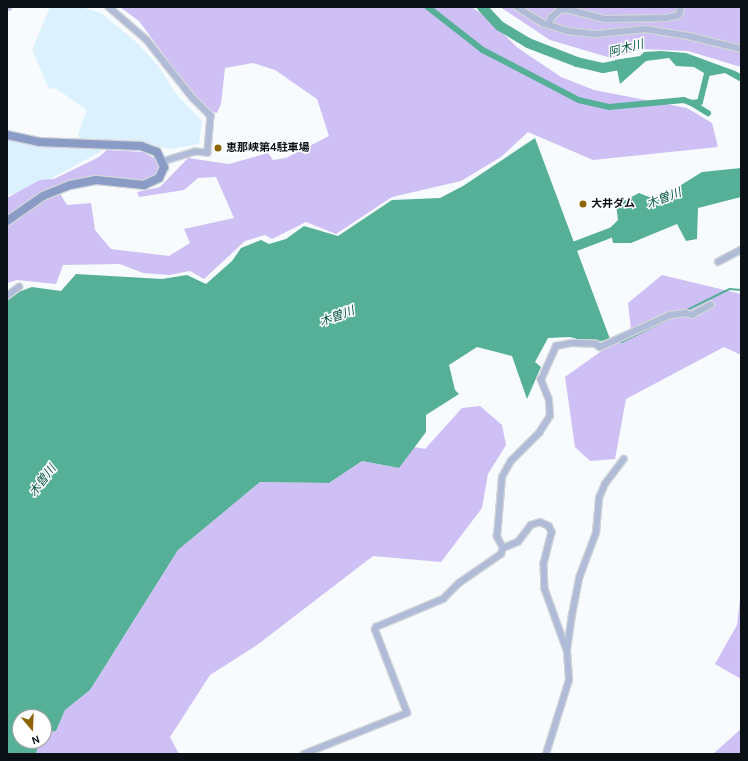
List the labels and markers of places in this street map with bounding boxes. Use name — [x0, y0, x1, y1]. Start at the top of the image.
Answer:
place label: 恵那峡第4駐車場 — [226, 141, 310, 155]
marker: 恵那峡第4駐車場 — [213, 143, 223, 153]
place label: 大井ダム — [591, 197, 635, 211]
marker: 大井ダム — [578, 199, 588, 209]

